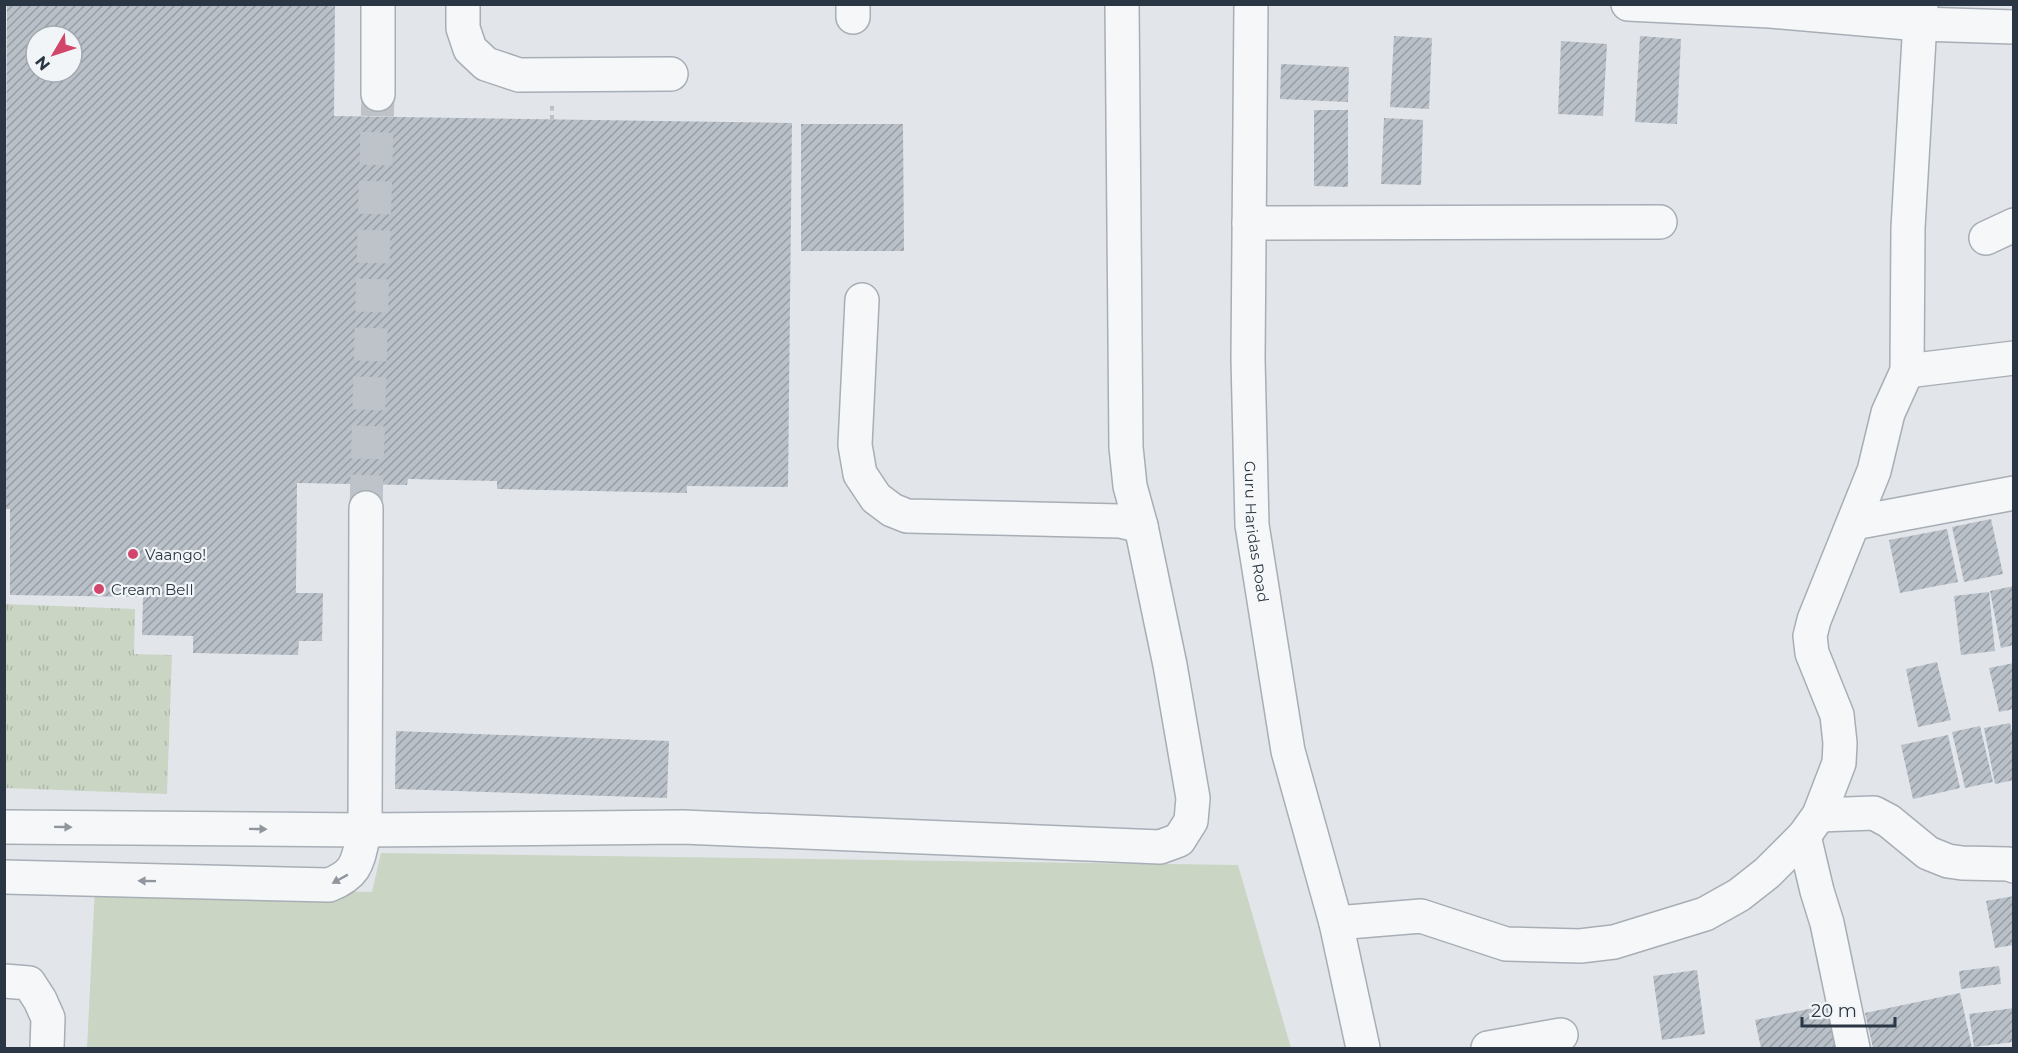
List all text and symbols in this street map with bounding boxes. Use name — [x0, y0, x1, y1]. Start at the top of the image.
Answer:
north arrow — [24, 24, 84, 84]
text: N — [31, 52, 54, 74]
street label: Guru Haridas Road — [1241, 461, 1274, 604]
place label: Vaango! — [145, 545, 206, 564]
marker: Vaango! — [126, 547, 140, 561]
place label: Cream Bell — [111, 580, 193, 599]
marker: Cream Bell — [92, 582, 106, 596]
one-way arrow — [53, 822, 72, 832]
one-way arrow — [248, 824, 267, 834]
one-way arrow — [331, 874, 348, 884]
one-way arrow — [137, 876, 156, 885]
scale bar — [1802, 990, 1895, 1028]
text: 20 m — [1811, 1000, 1857, 1022]

